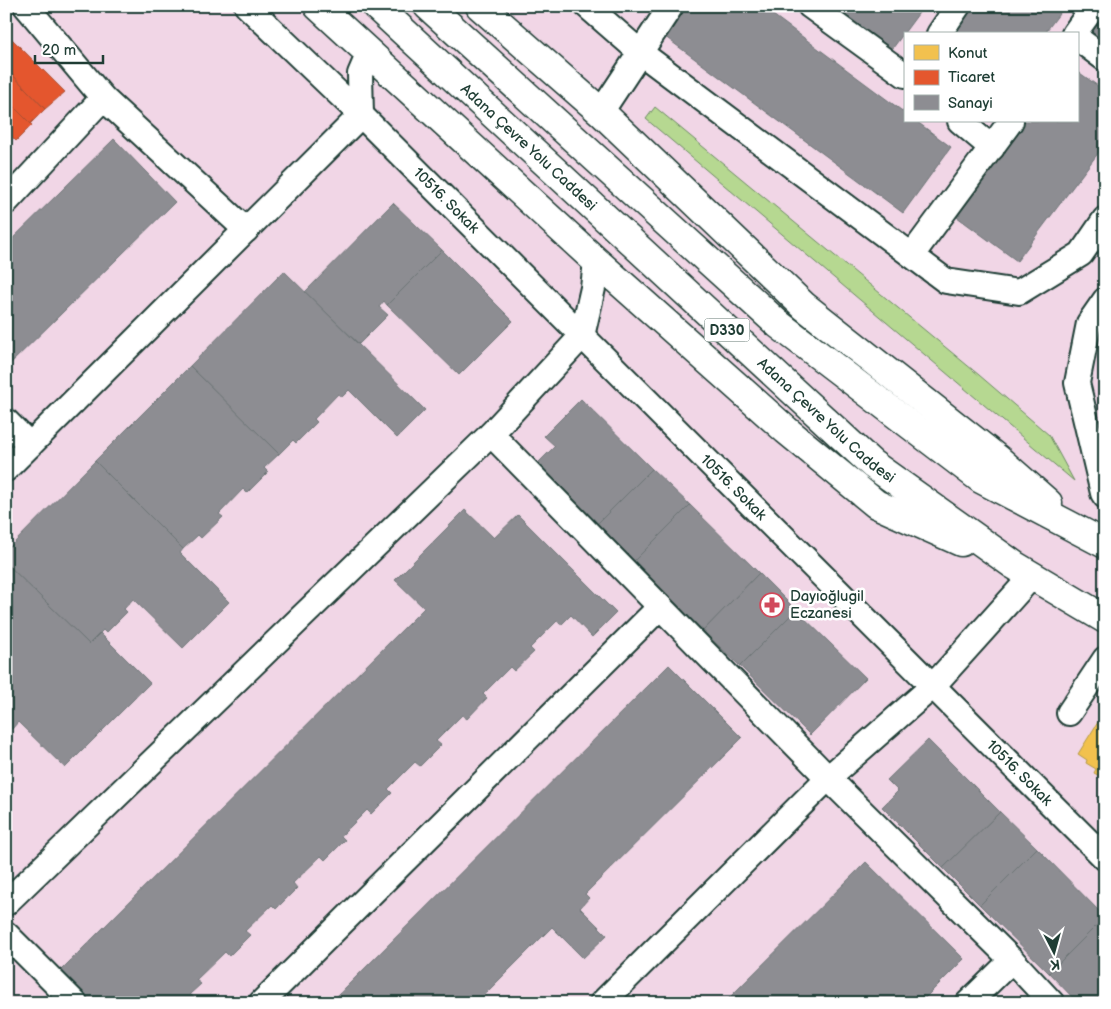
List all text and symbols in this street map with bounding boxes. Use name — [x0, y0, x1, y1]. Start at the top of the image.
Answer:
scale bar — [35, 32, 102, 64]
legend — [904, 32, 1078, 122]
text: 20 m — [42, 41, 76, 60]
text: Konut — [948, 44, 988, 63]
text: Ticaret — [948, 68, 995, 87]
street label: Adana Çevre Yolu Caddesi — [457, 79, 601, 215]
text: Sanayi — [948, 94, 993, 113]
street label: 10516. Sokak — [409, 163, 484, 238]
road number: D330 — [704, 318, 750, 342]
street label: Adana Çevre Yolu Caddesi — [753, 354, 899, 487]
street label: 10516. Sokak — [697, 450, 771, 525]
place label: Dayıoğlugil Eczanesi — [790, 587, 864, 623]
pharmacy icon: Dayıoğlugil Eczanesi — [759, 592, 785, 618]
street label: 10516. Sokak — [983, 736, 1057, 810]
north arrow — [1028, 926, 1078, 976]
text: K — [1049, 955, 1061, 973]

